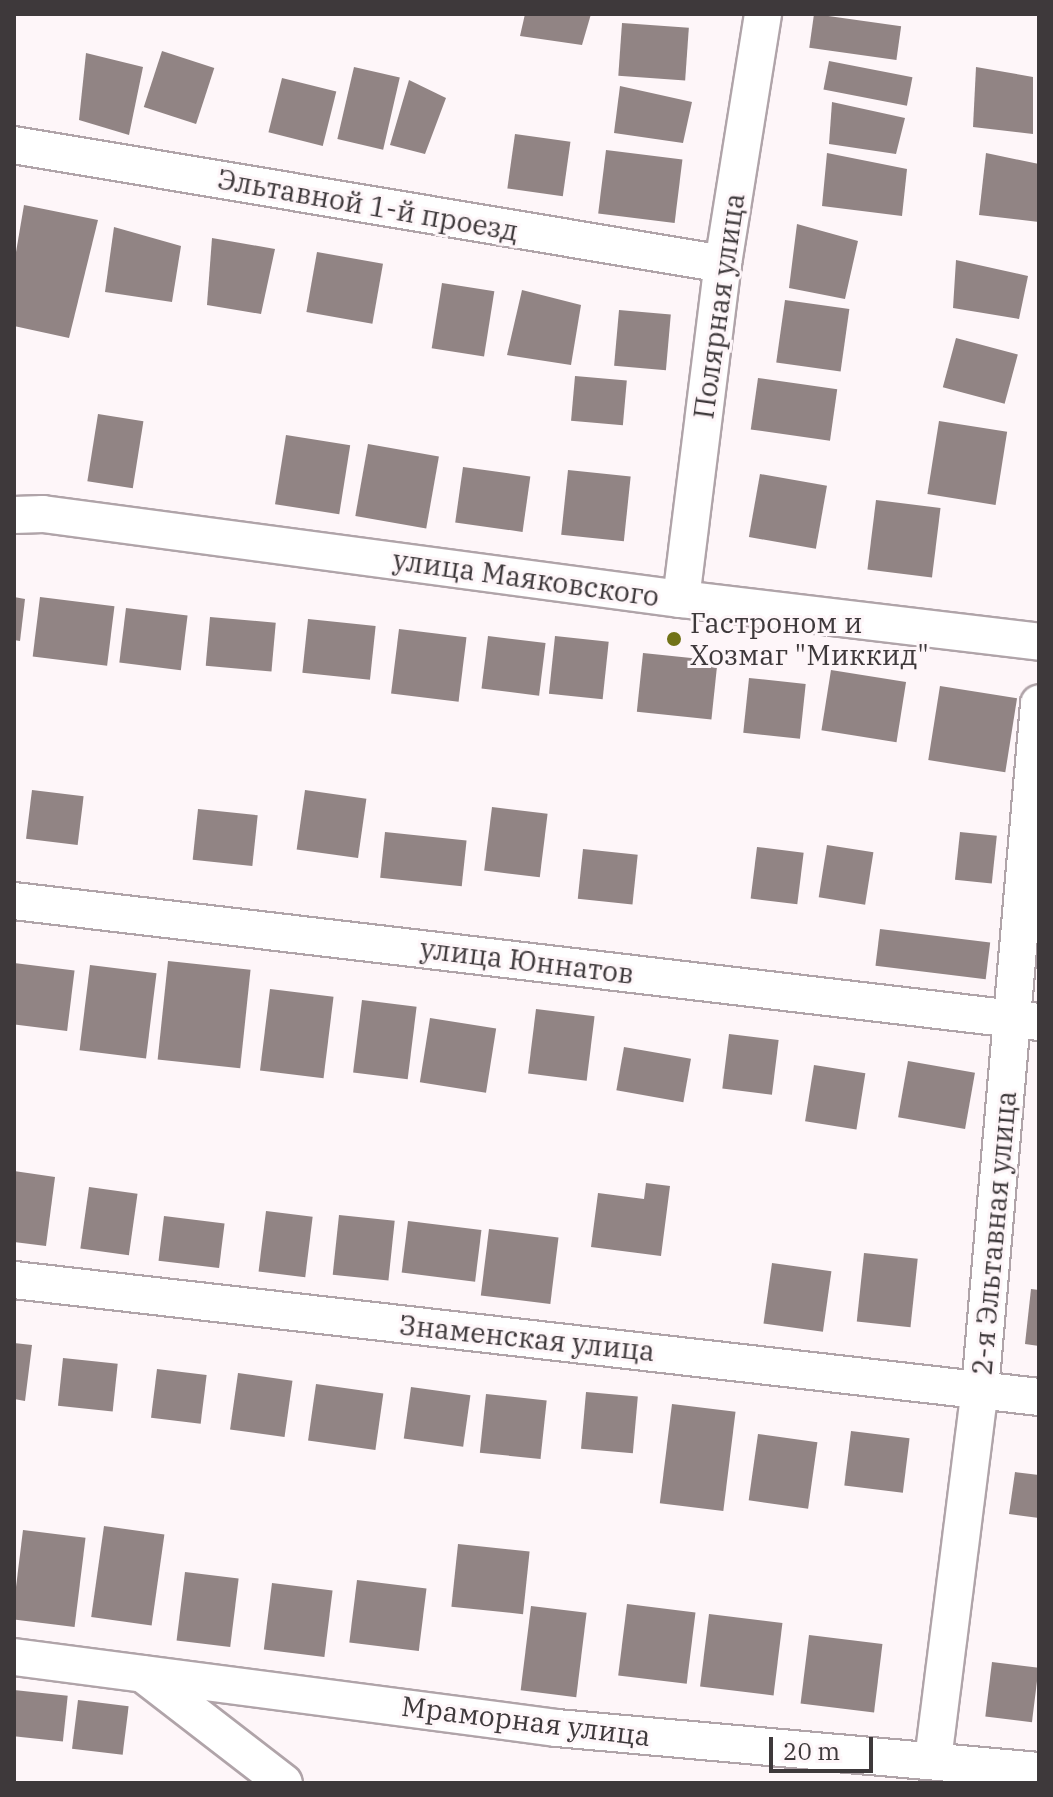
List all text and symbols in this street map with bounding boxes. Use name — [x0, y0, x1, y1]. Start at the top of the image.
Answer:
street label: Эльтавной 1-й проезд — [215, 162, 521, 248]
street label: Полярная улица — [687, 191, 751, 421]
street label: улица Маяковского — [391, 543, 661, 613]
place label: Гастроном и Хозмаг "Миккид" — [690, 606, 929, 672]
marker: Гастроном и Хозмаг "Миккид" — [665, 630, 683, 648]
street label: улица Юннатов — [418, 931, 636, 991]
street label: 2-я Эльтавная улица — [965, 1089, 1023, 1377]
street label: Знаменская улица — [398, 1308, 656, 1368]
street label: Мраморная улица — [400, 1689, 652, 1753]
scale bar — [773, 1721, 877, 1771]
text: 20 m — [783, 1735, 840, 1767]

